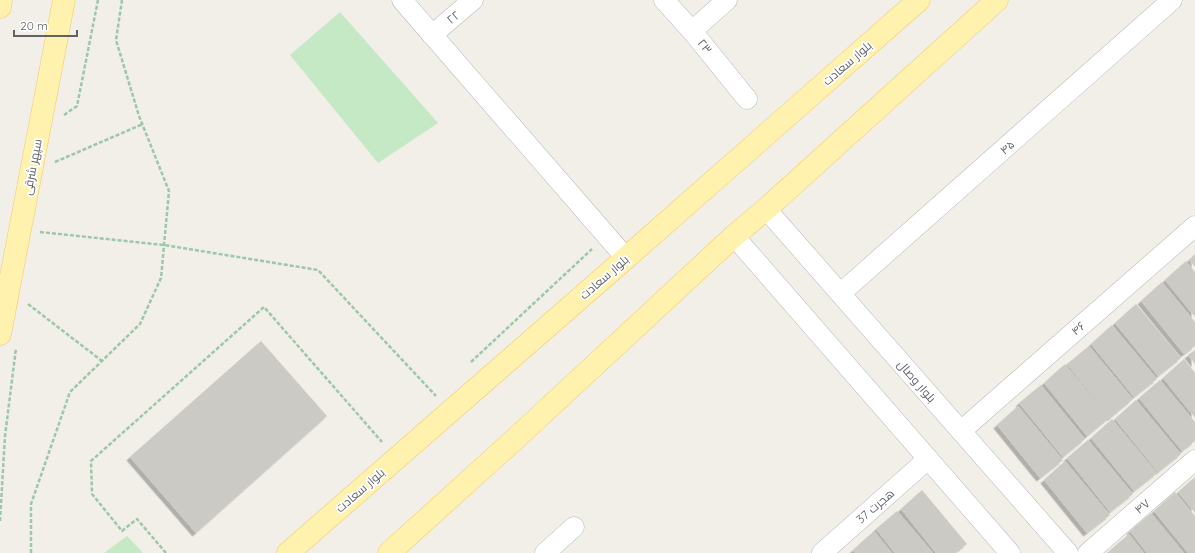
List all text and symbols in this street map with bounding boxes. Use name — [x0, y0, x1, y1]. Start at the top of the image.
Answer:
street label: ۲۲ — [443, 7, 463, 27]
scale bar — [14, 12, 77, 38]
text: 20 m — [20, 18, 48, 33]
street label: ۲۳ — [695, 36, 715, 56]
street label: بلوار سعادت — [819, 38, 875, 88]
street label: سپهر شرقی — [19, 137, 46, 197]
street label: ۴۵ — [997, 137, 1017, 157]
street label: بلوار سعادت — [576, 252, 632, 302]
street label: ۴۶ — [1068, 318, 1088, 338]
street label: بلوار وصال — [894, 357, 940, 405]
street label: بلوار سعادت — [332, 465, 388, 515]
street label: هجرت 37 — [853, 485, 897, 527]
street label: ۴۷ — [1131, 495, 1153, 517]

